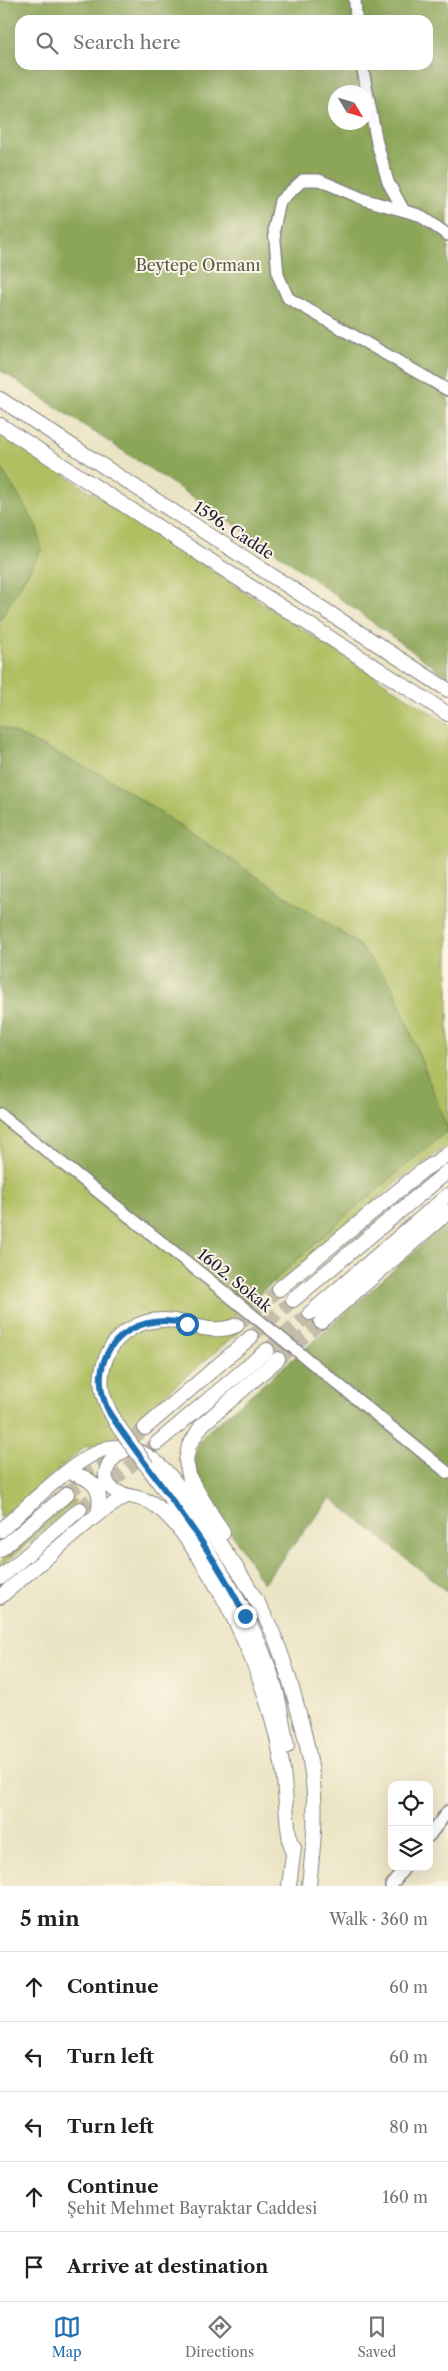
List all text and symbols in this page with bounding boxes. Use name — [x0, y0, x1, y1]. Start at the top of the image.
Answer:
search box — [15, 15, 433, 70]
icon: search — [33, 29, 61, 57]
text: Search here — [73, 31, 181, 54]
north arrow — [328, 85, 373, 130]
park label: Beytepe Ormanı — [136, 255, 260, 275]
street label: 1596. Cadde — [190, 497, 278, 563]
street label: 1602. Sokak — [194, 1244, 277, 1317]
route start — [176, 1313, 199, 1336]
route end — [234, 1605, 257, 1628]
map controls — [388, 1781, 433, 1871]
button: locate — [388, 1781, 433, 1826]
button: layers — [388, 1826, 433, 1871]
text: 5 min — [20, 1906, 80, 1931]
text: Walk · 360 m — [329, 1909, 428, 1929]
icon: ahead — [20, 1973, 48, 2001]
text: Continue — [67, 1975, 159, 1998]
text: 60 m — [389, 1977, 428, 1997]
icon: left — [20, 2043, 48, 2071]
text: Turn left — [67, 2045, 154, 2068]
text: 60 m — [389, 2047, 428, 2067]
icon: left — [20, 2113, 48, 2141]
text: Turn left — [67, 2115, 154, 2138]
text: 80 m — [389, 2117, 428, 2137]
text: Continue — [67, 2175, 159, 2198]
icon: ahead — [20, 2183, 48, 2211]
text: 160 m — [383, 2187, 428, 2207]
text: Şehit Mehmet Bayraktar Caddesi — [67, 2198, 317, 2218]
icon: arrive — [20, 2253, 48, 2281]
text: Arrive at destination — [67, 2255, 268, 2278]
tab: Map — [52, 2313, 82, 2361]
tab: Directions — [185, 2313, 254, 2361]
tab: Saved — [357, 2313, 396, 2361]

